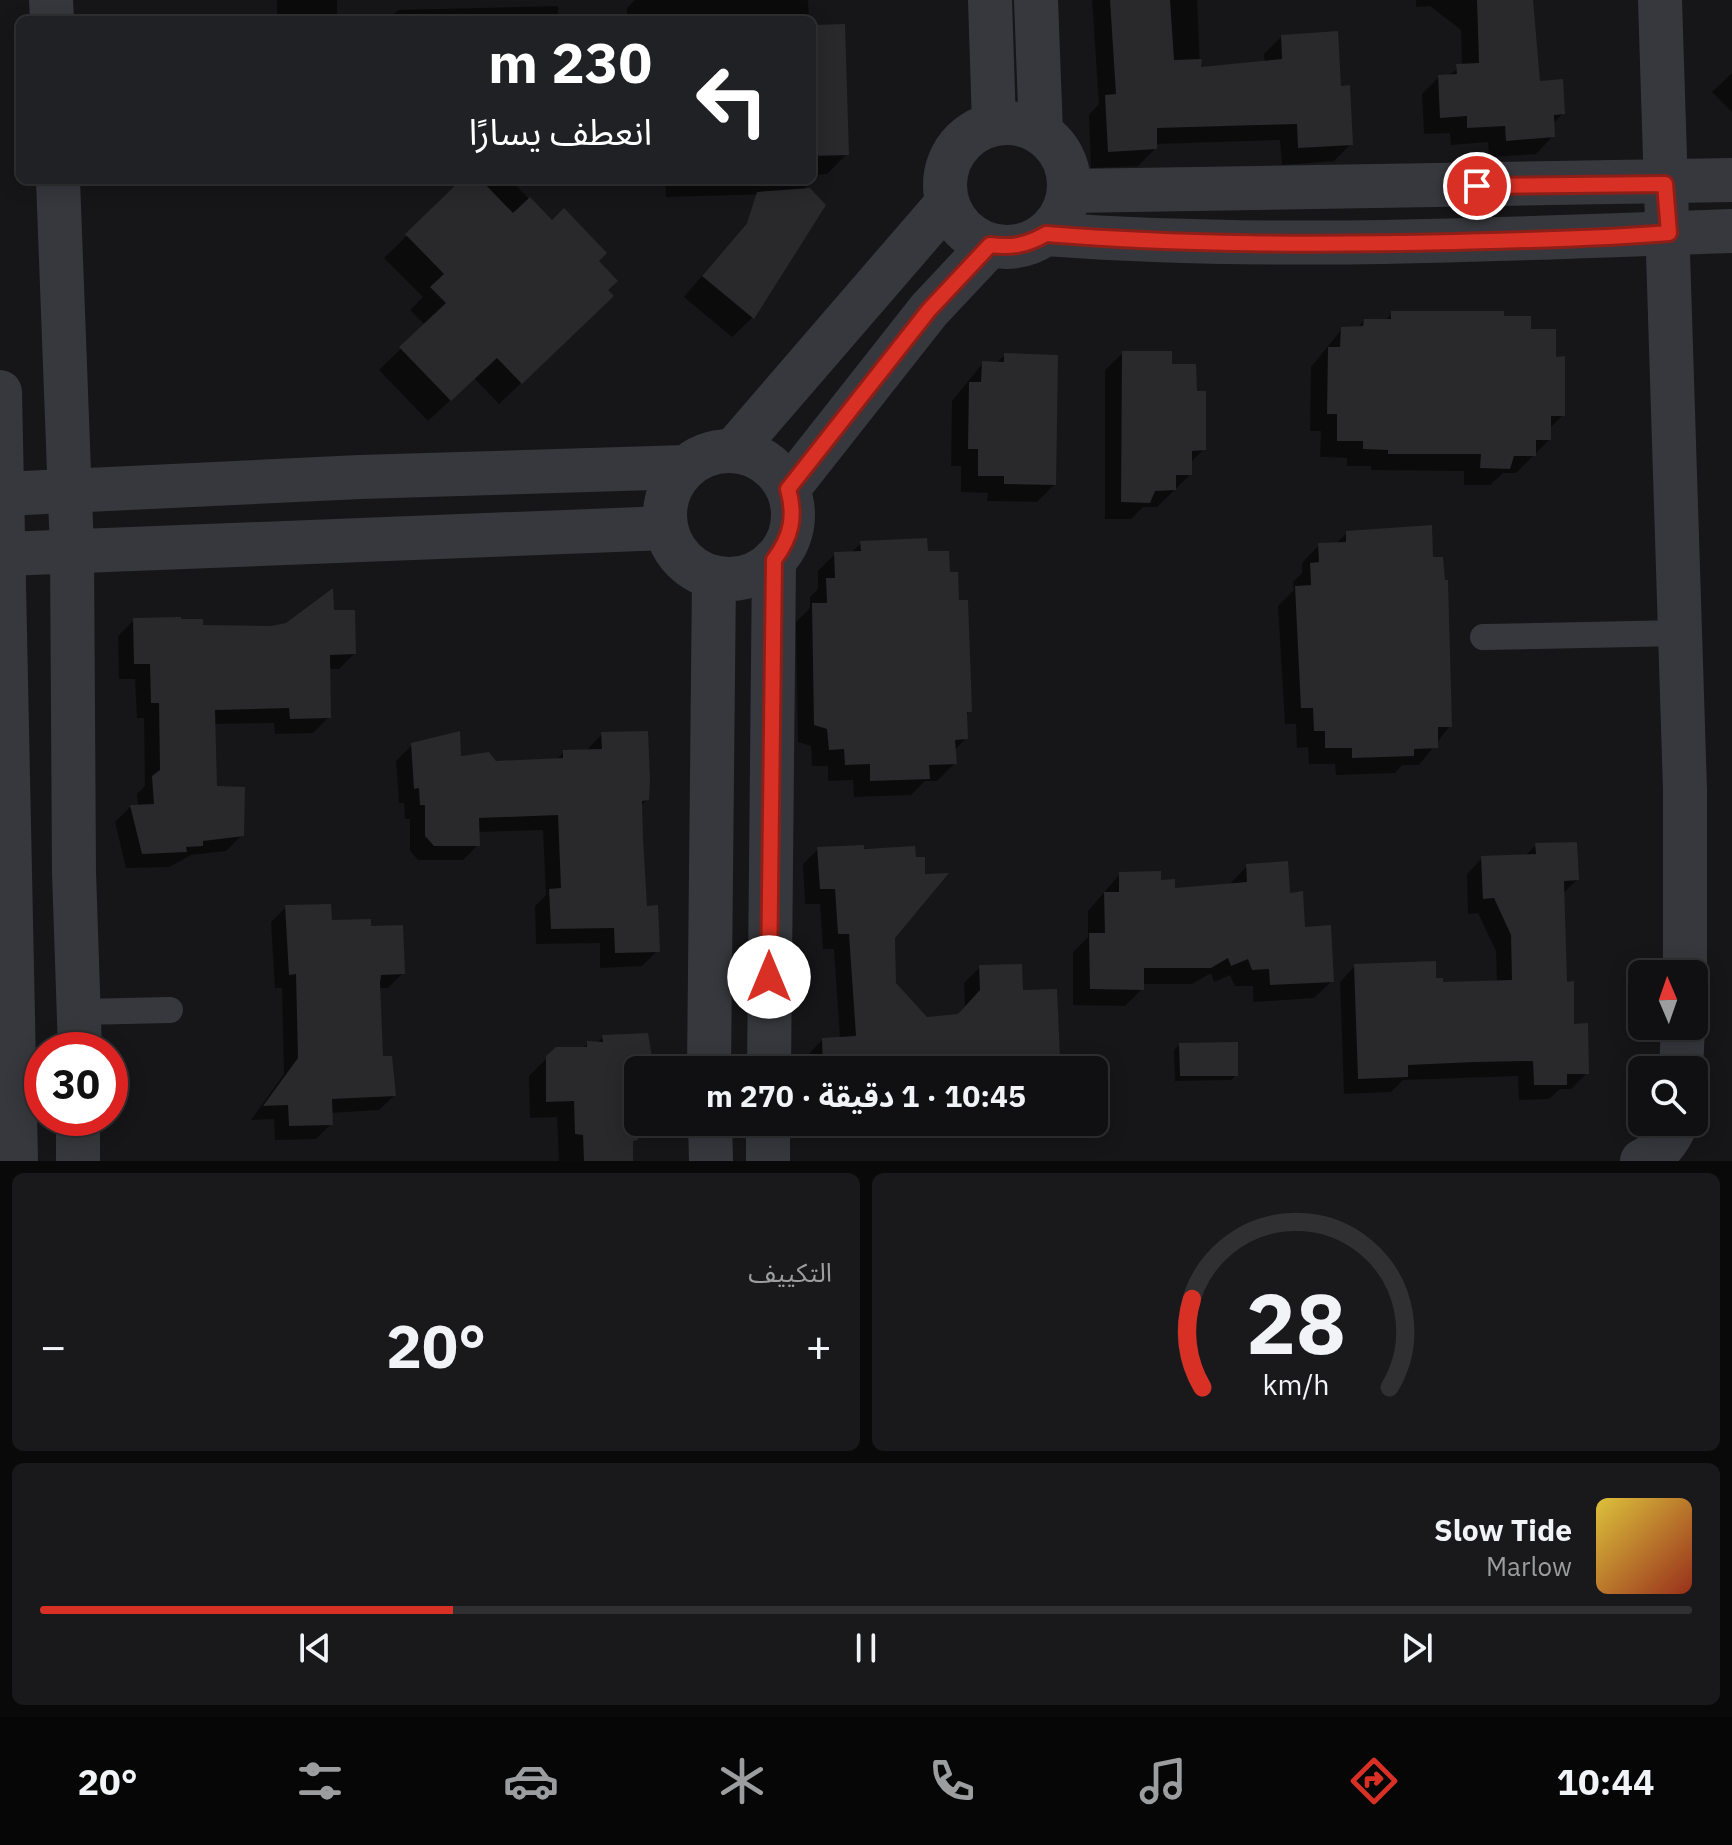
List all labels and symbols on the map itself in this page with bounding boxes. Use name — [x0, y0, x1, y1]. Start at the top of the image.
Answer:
pin — [1443, 152, 1511, 220]
position arrow — [727, 935, 811, 1019]
north arrow — [1628, 960, 1708, 1040]
speed limit sign: 30 — [24, 1032, 128, 1136]

